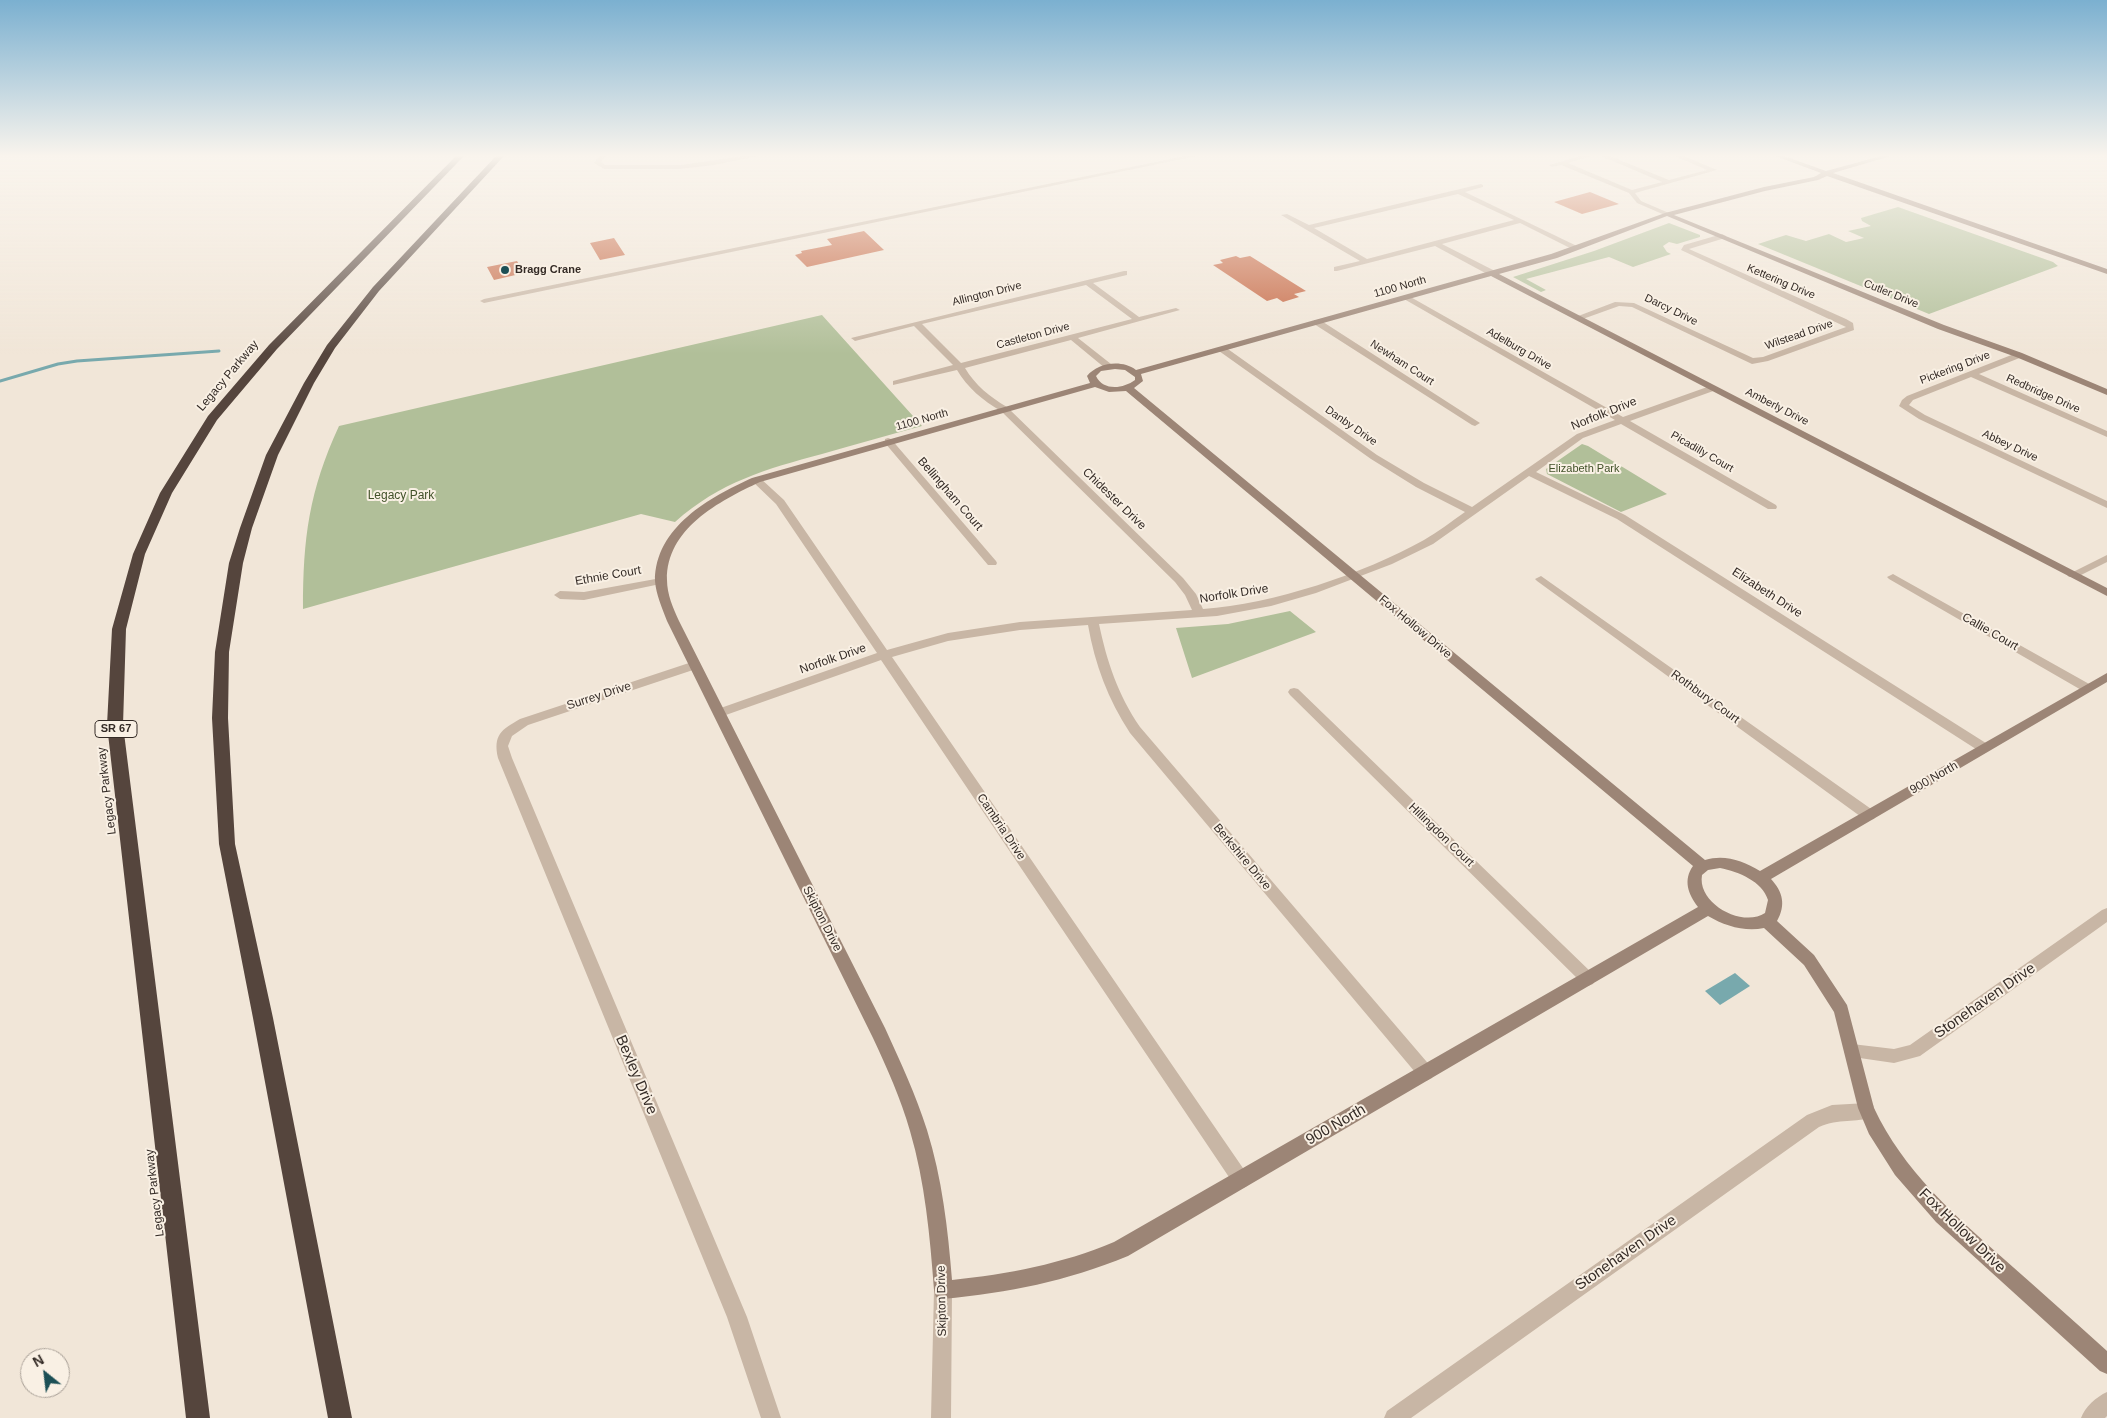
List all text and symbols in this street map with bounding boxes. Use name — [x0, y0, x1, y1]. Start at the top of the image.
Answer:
street label: Kettering Drive — [1745, 262, 1817, 302]
place label: Bragg Crane — [515, 263, 581, 277]
marker: Bragg Crane — [499, 264, 511, 276]
street label: 1100 North — [1372, 273, 1428, 301]
street label: Cutler Drive — [1862, 277, 1920, 311]
street label: Allington Drive — [951, 279, 1023, 309]
street label: Darcy Drive — [1642, 291, 1700, 329]
street label: Wilstead Drive — [1763, 317, 1835, 353]
street label: Castleton Drive — [995, 320, 1071, 352]
street label: Adelburg Drive — [1484, 325, 1554, 373]
street label: Newham Court — [1368, 337, 1436, 389]
street label: Legacy Parkway — [194, 338, 262, 414]
street label: Pickering Drive — [1918, 349, 1992, 387]
street label: Redbridge Drive — [2004, 372, 2082, 416]
street label: Amberly Drive — [1743, 385, 1811, 429]
street label: Norfolk Drive — [1569, 394, 1639, 434]
street label: Danby Drive — [1322, 403, 1380, 449]
street label: 1100 North — [894, 406, 950, 434]
street label: Abbey Drive — [1980, 427, 2040, 465]
street label: Picadilly Court — [1668, 429, 1736, 475]
street label: Bellingham Court — [914, 455, 986, 533]
park label: Elizabeth Park — [1549, 462, 1619, 476]
street label: Chidester Drive — [1079, 465, 1149, 533]
park label: Legacy Park — [368, 489, 434, 503]
street label: Ethnie Court — [574, 563, 642, 589]
street label: Elizabeth Drive — [1729, 565, 1805, 621]
street label: Norfolk Drive — [1199, 581, 1269, 607]
street label: Fox Hollow Drive — [1376, 592, 1454, 662]
street label: Callie Court — [1959, 610, 2021, 654]
street label: Norfolk Drive — [798, 641, 868, 677]
street label: Rothbury Court — [1668, 667, 1742, 727]
street label: Surrey Drive — [565, 679, 633, 713]
road number: SR 67 — [95, 721, 137, 738]
street label: Legacy Parkway — [94, 746, 120, 836]
street label: 900 North — [1908, 759, 1960, 797]
street label: Cambria Drive — [974, 791, 1028, 863]
street label: Hillingdon Court — [1405, 800, 1477, 870]
street label: Berkshire Drive — [1210, 821, 1274, 893]
street label: Skipton Drive — [799, 884, 845, 954]
street label: Stonehaven Drive — [1931, 959, 2039, 1043]
street label: Bexley Drive — [611, 1033, 661, 1117]
street label: 900 North — [1303, 1101, 1369, 1149]
street label: Legacy Parkway — [142, 1148, 168, 1238]
street label: Fox Hollow Drive — [1915, 1185, 2009, 1277]
street label: Stonehaven Drive — [1572, 1211, 1680, 1295]
street label: Skipton Drive — [934, 1265, 950, 1337]
north arrow — [20, 1348, 70, 1398]
text: N — [30, 1351, 47, 1370]

